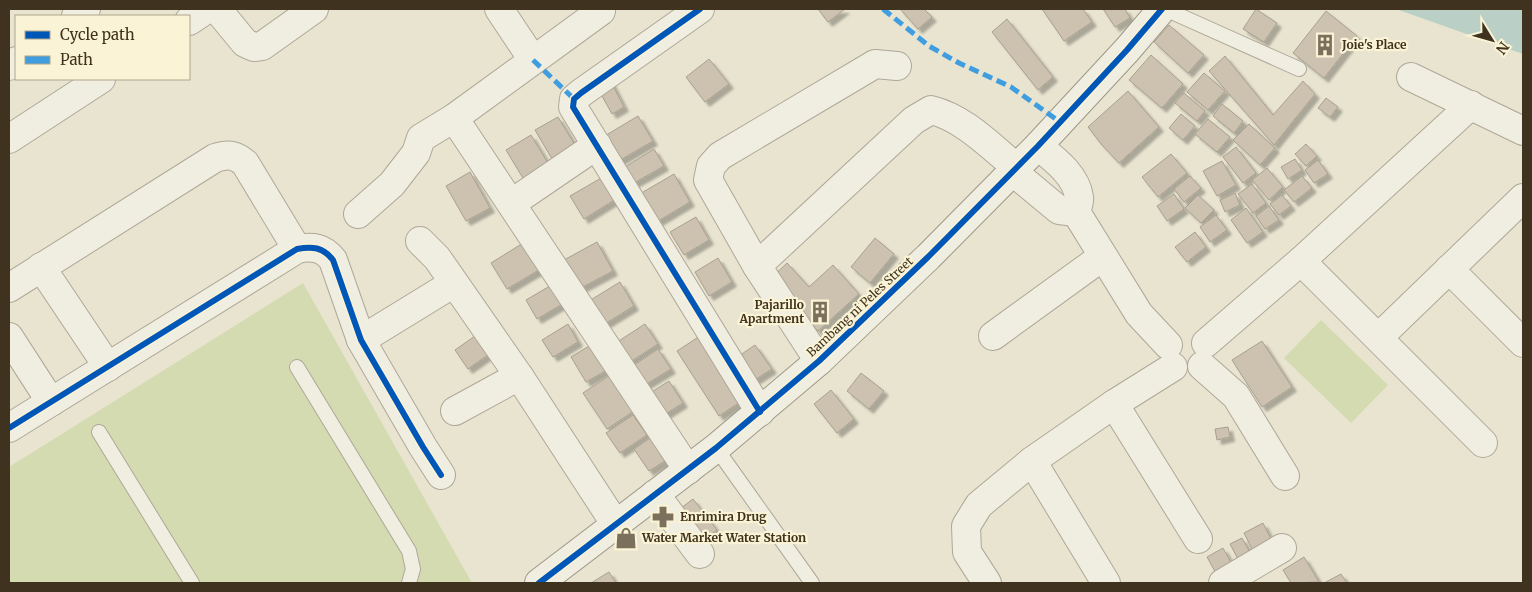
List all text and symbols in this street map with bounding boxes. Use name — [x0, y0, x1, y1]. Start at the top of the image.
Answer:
legend — [15, 15, 190, 80]
north arrow — [1467, 15, 1517, 65]
text: Cycle path — [60, 25, 135, 44]
building icon: Joie's Place — [1312, 32, 1338, 58]
place label: Joie's Place — [1341, 37, 1407, 52]
text: N — [1492, 38, 1513, 58]
text: Path — [60, 50, 93, 69]
street label: Bambang ni Peles Street — [803, 253, 916, 360]
place label: Pajarillo Apartment — [738, 297, 804, 326]
building icon: Pajarillo Apartment — [807, 299, 833, 325]
pharmacy icon: Enrimira Drug — [650, 504, 676, 530]
place label: Enrimira Drug — [680, 509, 767, 524]
shop icon: Water Market Water Station — [613, 525, 639, 551]
place label: Water Market Water Station — [641, 530, 806, 545]

